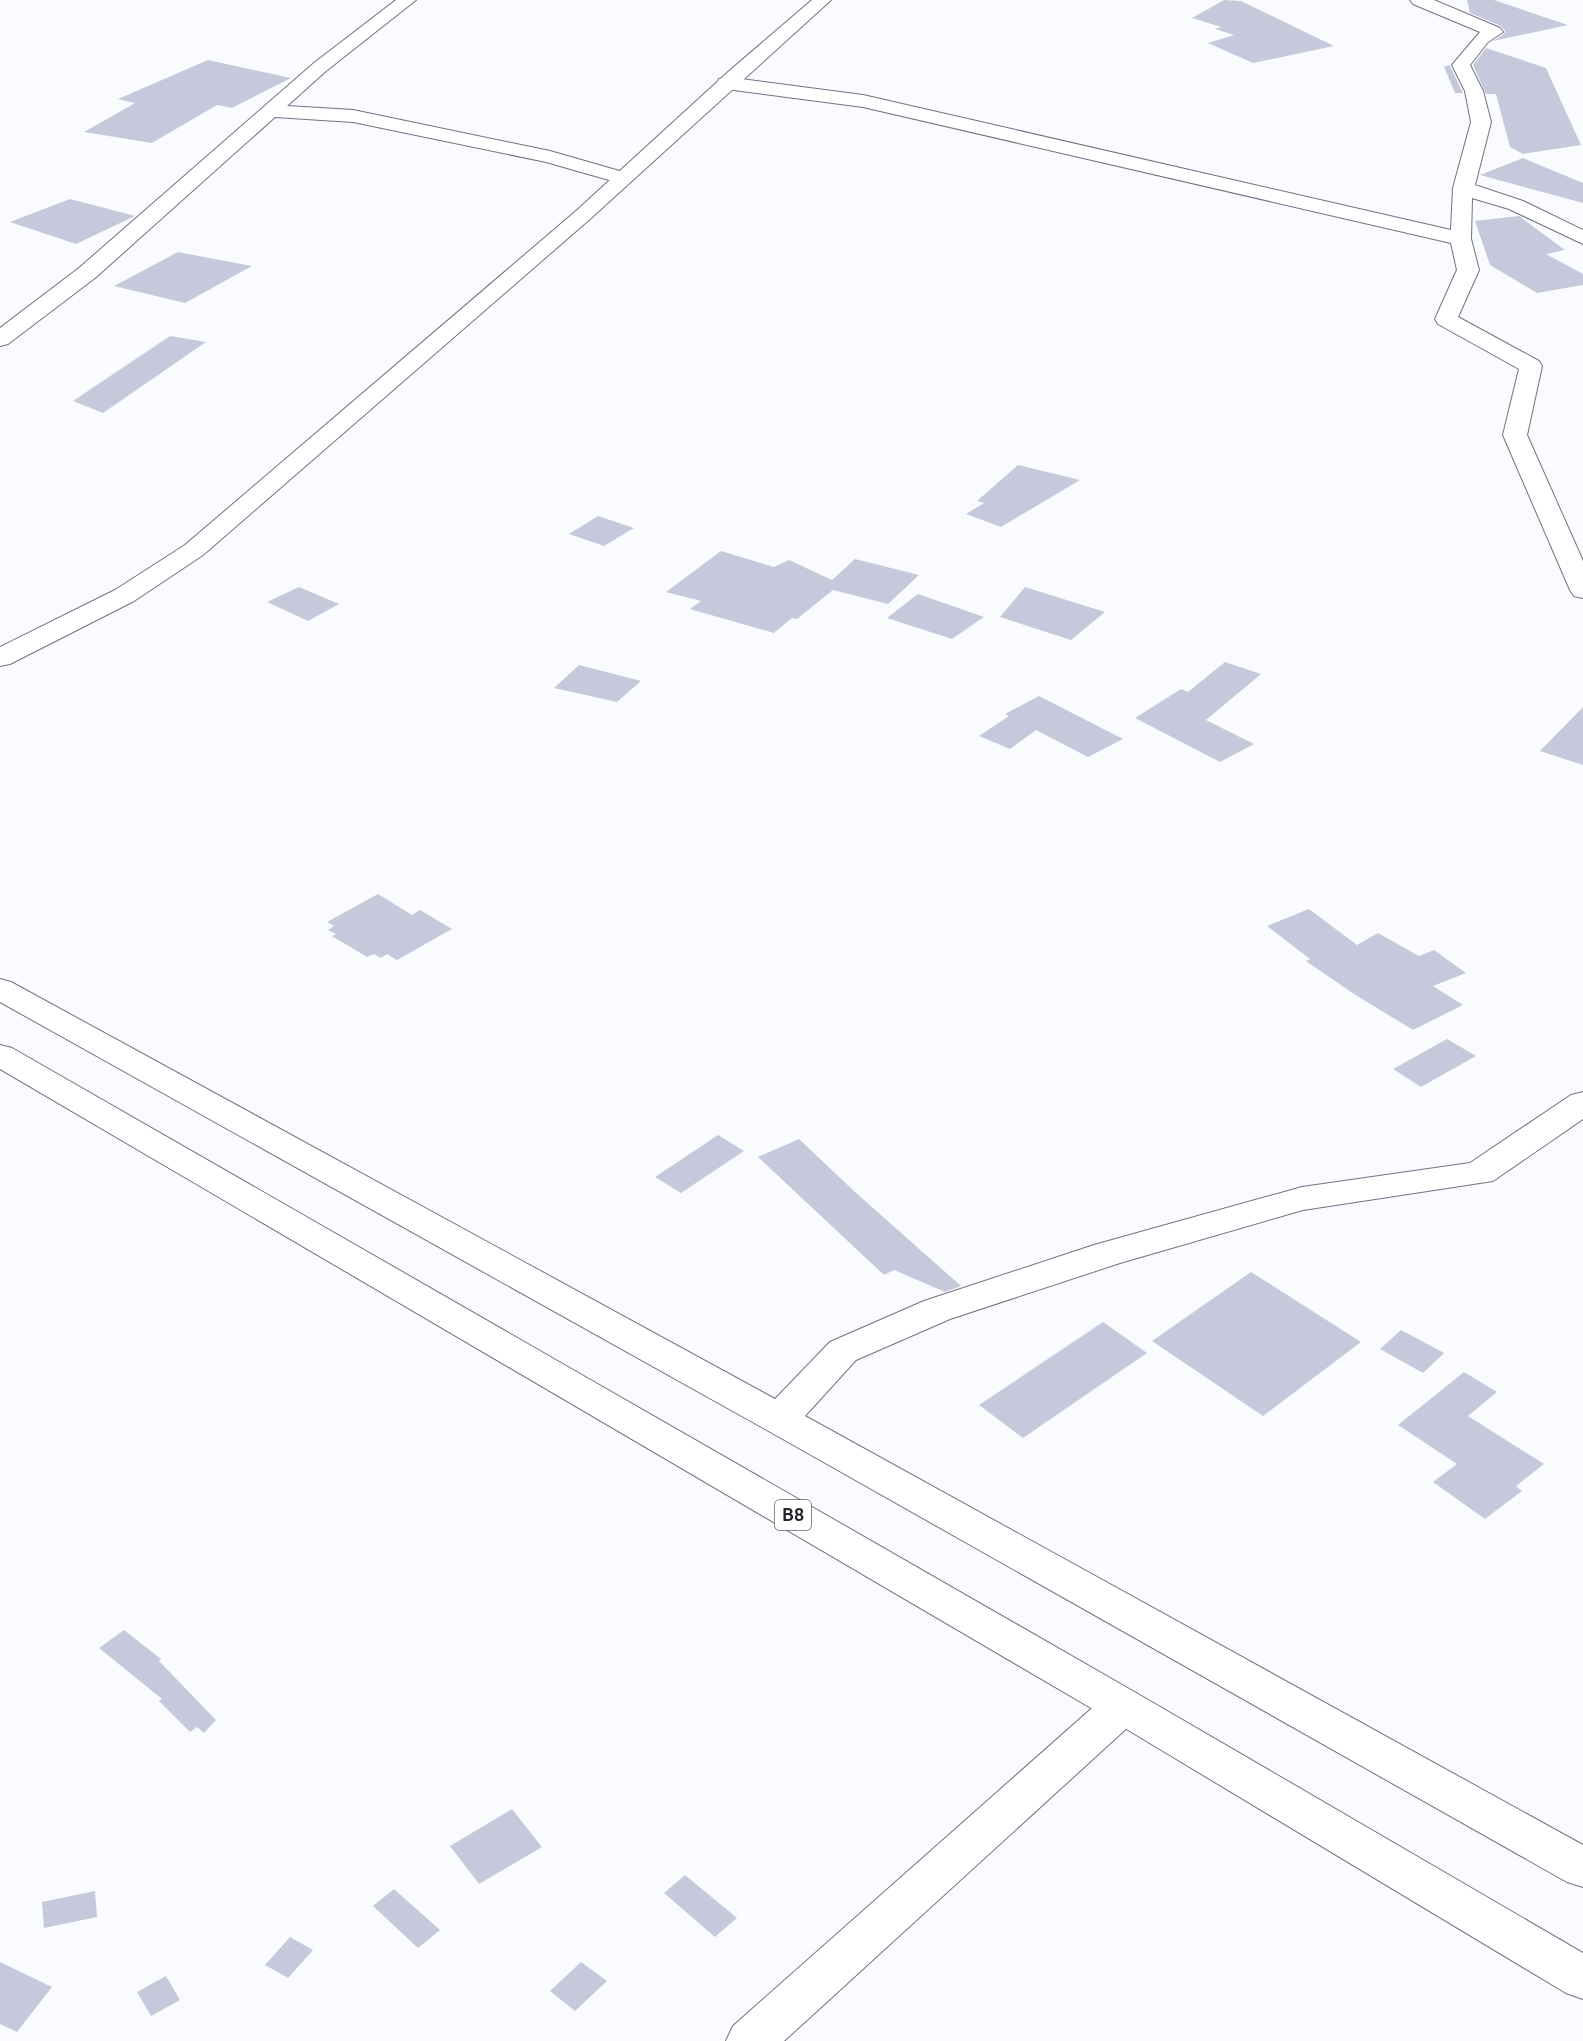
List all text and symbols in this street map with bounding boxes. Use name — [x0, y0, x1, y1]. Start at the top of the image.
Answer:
road number: B8 — [775, 1500, 811, 1530]

